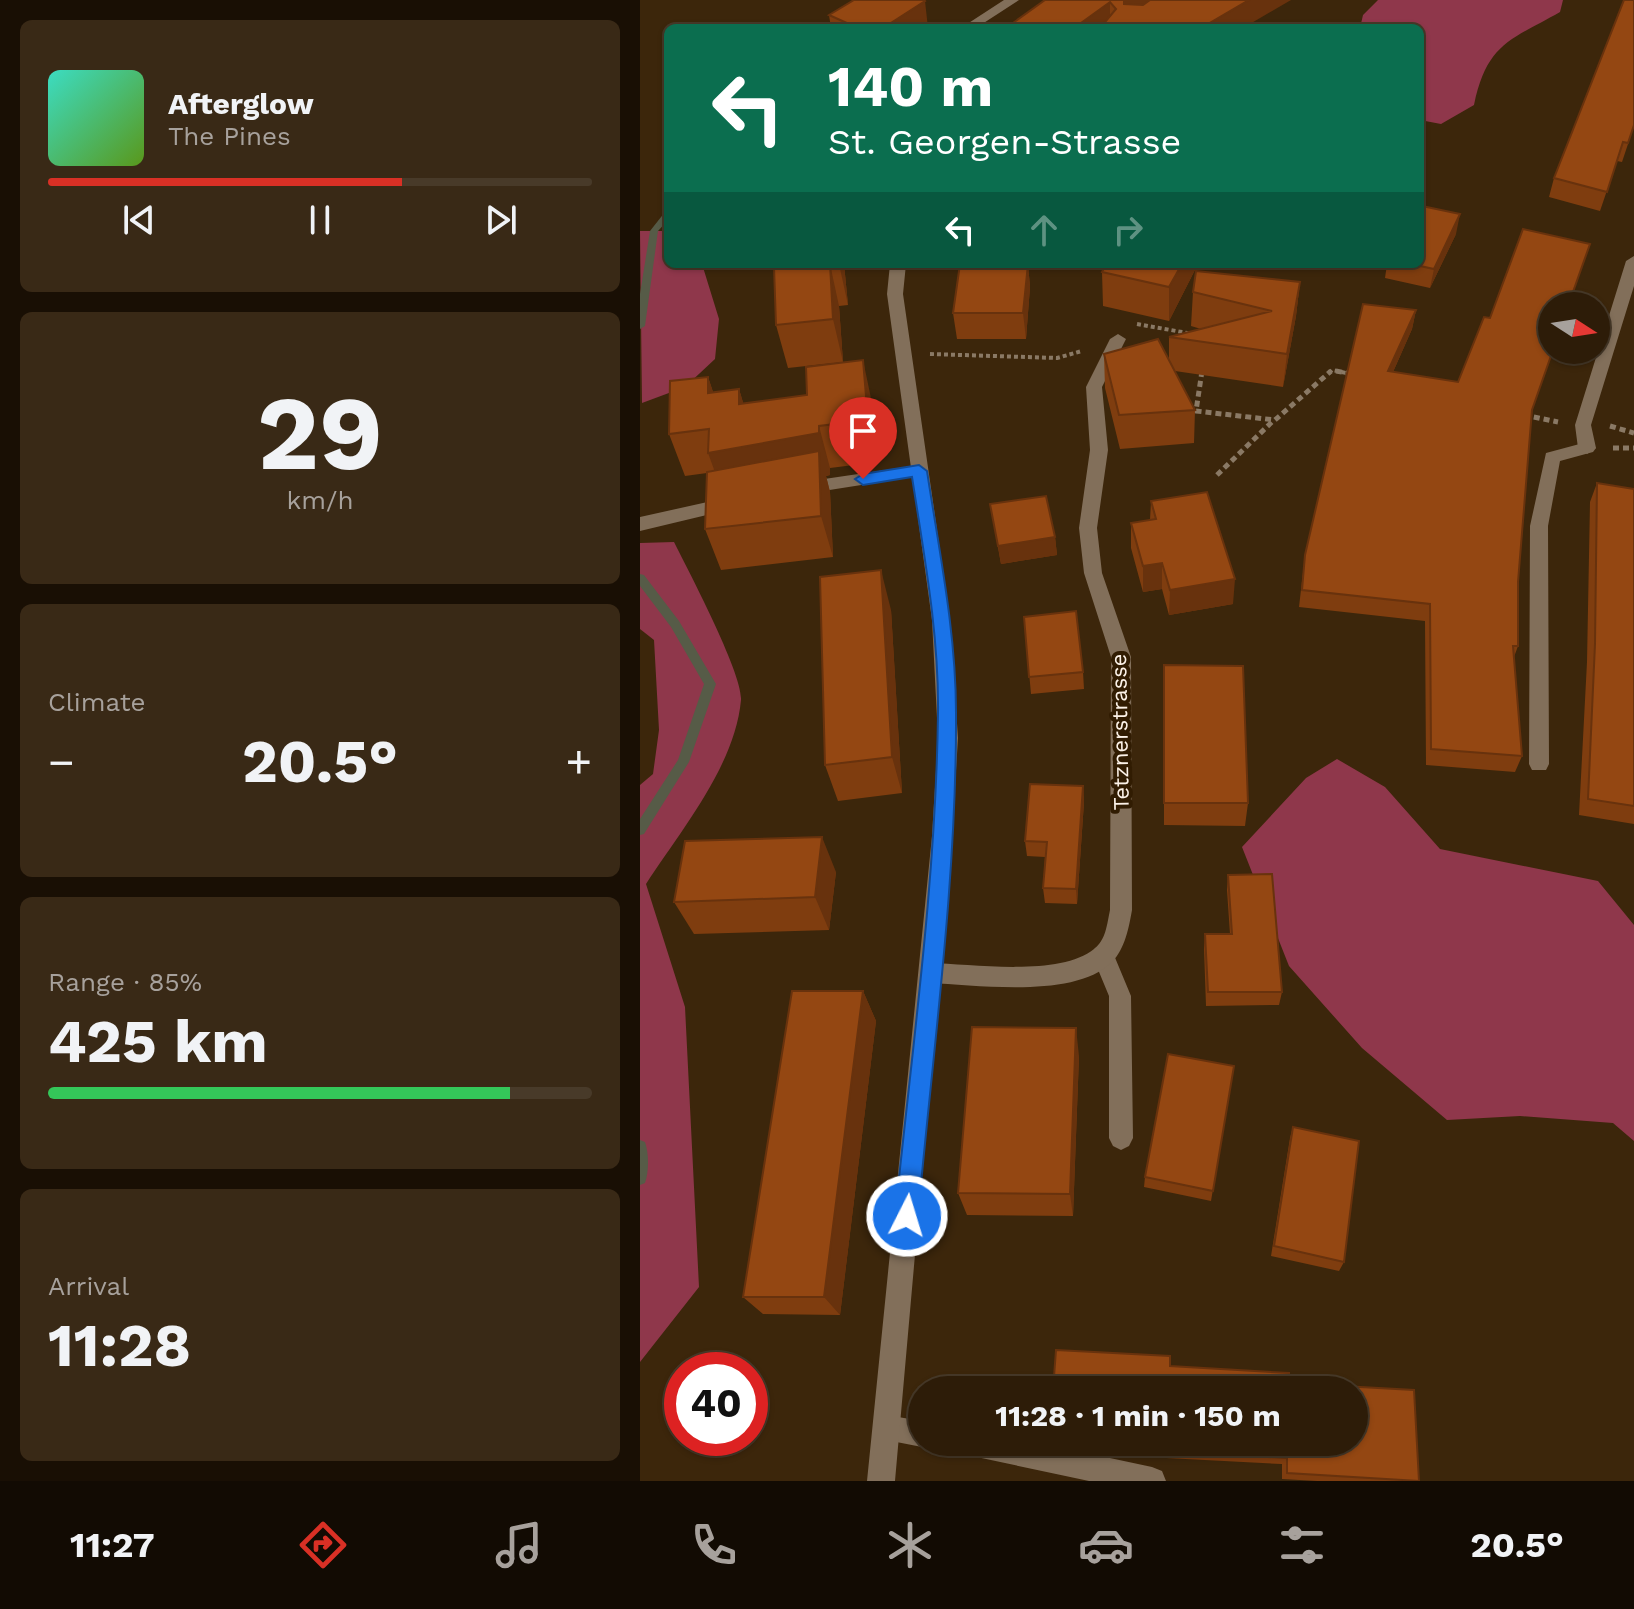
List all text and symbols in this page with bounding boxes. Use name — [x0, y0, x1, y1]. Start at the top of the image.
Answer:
text: 140 m — [828, 54, 993, 120]
icon: left — [696, 56, 800, 160]
text: Afterglow — [168, 86, 314, 121]
text: The Pines — [168, 121, 291, 151]
text: St. Georgen-Strasse — [828, 121, 1181, 163]
icon: previous — [117, 198, 161, 242]
icon: pause — [298, 198, 342, 242]
icon: next — [479, 198, 523, 242]
icon: left — [938, 208, 982, 252]
icon: ahead — [1022, 208, 1066, 252]
icon: right — [1106, 208, 1150, 252]
north arrow — [1538, 292, 1610, 364]
map controls — [1538, 292, 1610, 364]
text: 29 — [257, 372, 383, 494]
pin — [829, 397, 897, 479]
icon: arrive — [841, 409, 885, 453]
text: km/h — [287, 485, 353, 515]
street label: Tetznerstrasse — [1106, 653, 1134, 811]
text: Climate — [48, 687, 146, 717]
text: 20.5° — [242, 726, 398, 797]
text: − — [48, 736, 75, 788]
text: + — [565, 736, 592, 788]
text: Range · 85% — [48, 967, 202, 997]
text: 425 km — [48, 1006, 268, 1077]
position arrow — [865, 1174, 949, 1258]
text: Arrival — [48, 1271, 129, 1301]
text: 11:28 — [48, 1310, 191, 1381]
speed limit sign: 40 — [664, 1352, 768, 1456]
text: 11:28 · 1 min · 150 m — [995, 1398, 1281, 1433]
icon: directions — [295, 1517, 351, 1573]
icon: music — [491, 1517, 547, 1573]
icon: phone — [686, 1517, 742, 1573]
icon: climate — [882, 1517, 938, 1573]
icon: car — [1078, 1517, 1134, 1573]
icon: filters — [1274, 1517, 1330, 1573]
text: 11:27 — [70, 1524, 155, 1566]
text: 20.5° — [1470, 1524, 1564, 1566]

